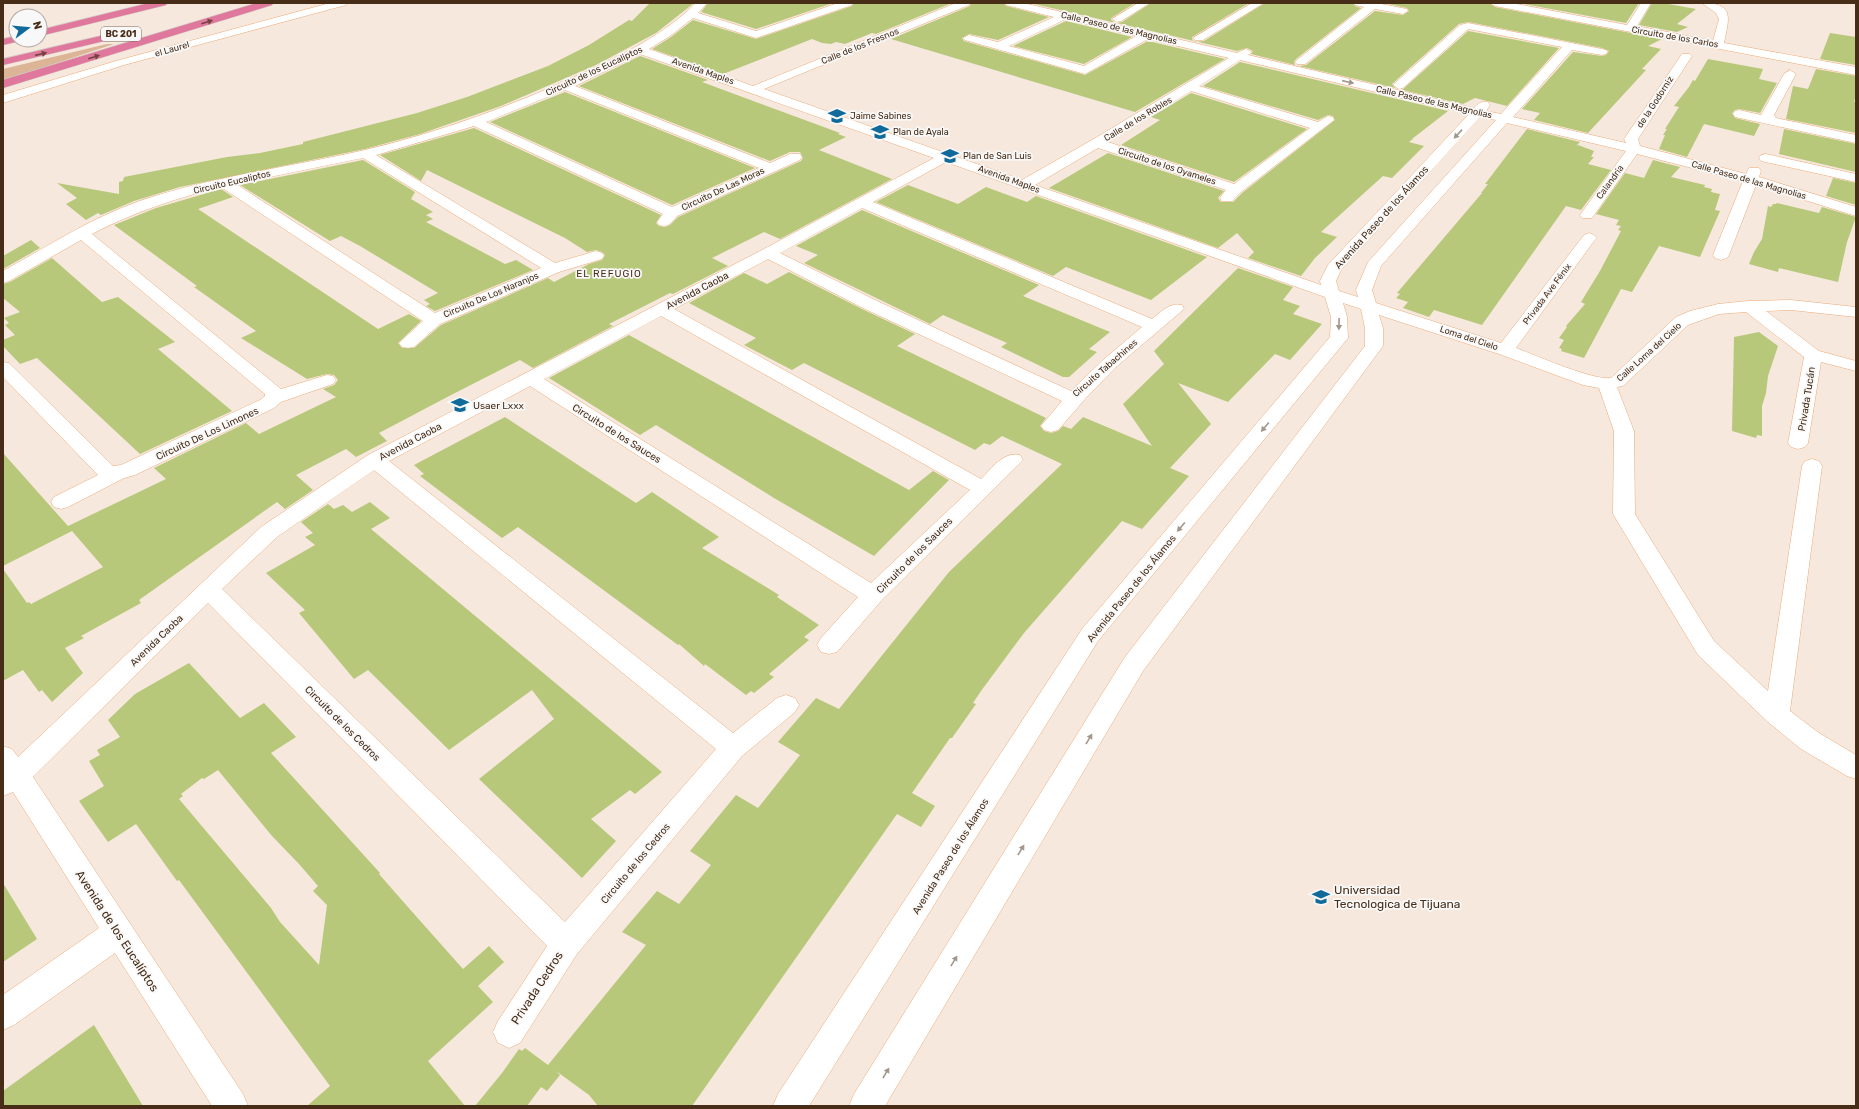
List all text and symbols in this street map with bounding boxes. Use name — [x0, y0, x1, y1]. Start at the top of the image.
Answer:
north arrow — [8, 8, 48, 48]
street label: Calle Paseo de las Magnolias — [1060, 10, 1178, 46]
one-way arrow — [201, 19, 213, 25]
text: N — [30, 20, 44, 31]
street label: Circuito de los Carlos — [1631, 24, 1720, 50]
street label: Calle de los Fresnos — [820, 26, 901, 66]
road number: BC 201 — [101, 27, 141, 41]
street label: el Laurel — [154, 39, 190, 59]
street label: Circuito de los Eucaliptos — [544, 44, 644, 98]
one-way arrow — [35, 50, 47, 56]
one-way arrow — [88, 53, 100, 59]
street label: Avenida Maples — [671, 56, 736, 86]
street label: de la Godorniz — [1635, 74, 1676, 130]
one-way arrow — [1341, 79, 1354, 85]
street label: Calle Paseo de las Magnolias — [1375, 84, 1493, 120]
street label: Calle de los Robles — [1102, 95, 1174, 143]
school or university icon: Jaime Sabines — [827, 106, 847, 126]
place label: Jaime Sabines — [850, 111, 912, 121]
school or university icon: Plan de Ayala — [870, 122, 890, 142]
place label: Plan de Ayala — [893, 127, 949, 137]
one-way arrow — [1453, 128, 1462, 139]
street label: Circuito de los Oyameles — [1117, 145, 1218, 187]
school or university icon: Plan de San Luis — [940, 146, 960, 166]
place label: Plan de San Luis — [963, 151, 1032, 161]
street label: Calle Paseo de las Magnolias — [1691, 159, 1808, 201]
street label: Avenida Maples — [977, 163, 1042, 195]
street label: Calandria — [1594, 163, 1626, 201]
street label: Avenida Paseo de los Álamos — [1332, 164, 1431, 272]
street label: Circuito De Las Moras — [680, 165, 766, 213]
street label: Circuito Eucaliptos — [193, 168, 272, 196]
street label: Privada Ave Fénix — [1521, 261, 1573, 327]
district label: EL REFUGIO — [576, 268, 642, 280]
street label: Avenida Caoba — [664, 269, 731, 312]
street label: Circuito De Los Naranjos — [442, 270, 540, 320]
one-way arrow — [1336, 318, 1342, 331]
street label: Calle Loma del Cielo — [1615, 320, 1683, 384]
street label: Loma del Cielo — [1439, 324, 1499, 352]
street label: Circuito Tabachines — [1071, 337, 1140, 399]
street label: Privada Tucán — [1796, 366, 1818, 432]
school or university icon: Usaer Lxxx — [450, 395, 470, 415]
place label: Usaer Lxxx — [473, 400, 525, 412]
street label: Circuito de los Sauces — [570, 402, 663, 466]
street label: Circuito De Los Limones — [154, 405, 261, 463]
street label: Avenida Caoba — [377, 420, 444, 463]
one-way arrow — [1260, 422, 1269, 432]
street label: Circuito de los Sauces — [874, 515, 955, 596]
one-way arrow — [1177, 521, 1186, 532]
street label: Avenida Paseo de los Álamos — [1085, 533, 1179, 645]
street label: Avenida Caoba — [128, 612, 186, 669]
street label: Circuito de los Cedros — [302, 684, 382, 764]
one-way arrow — [1085, 733, 1092, 745]
street label: Avenida Paseo de los Álamos — [910, 796, 992, 917]
street label: Circuito de los Cedros — [599, 821, 673, 906]
one-way arrow — [1018, 844, 1025, 856]
street label: Avenida de los Eucalíptos — [73, 868, 161, 994]
place label: Universidad Tecnologica de Tijuana — [1334, 883, 1460, 911]
school or university icon: Universidad Tecnologica de Tijuana — [1311, 887, 1331, 907]
street label: Privada Cedros — [508, 949, 566, 1027]
one-way arrow — [950, 955, 957, 967]
one-way arrow — [883, 1067, 890, 1079]

